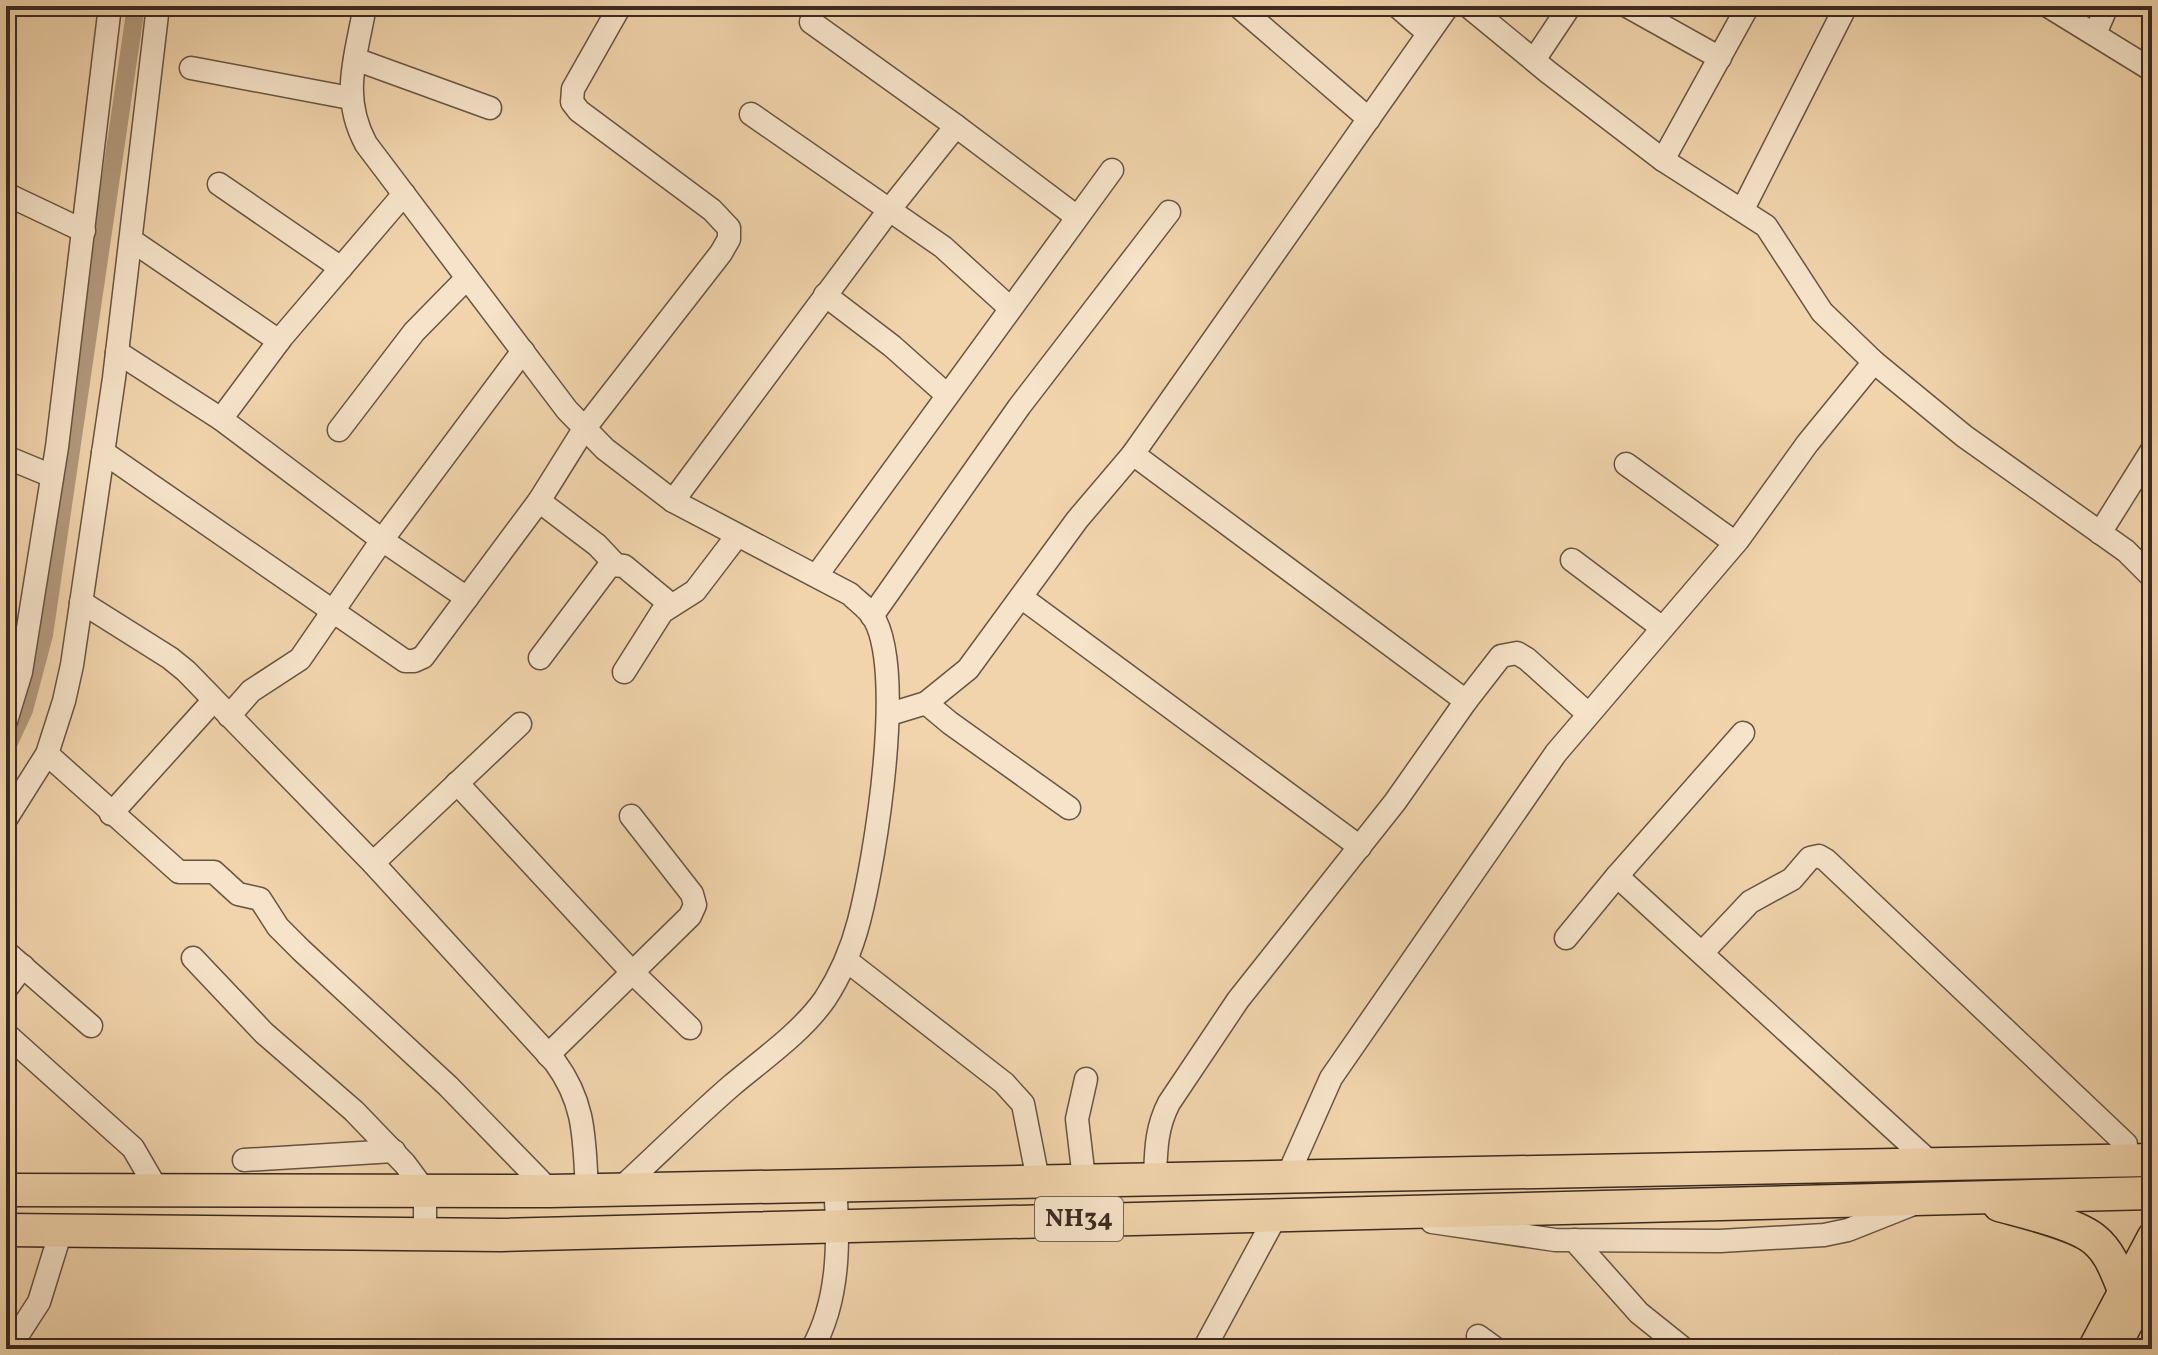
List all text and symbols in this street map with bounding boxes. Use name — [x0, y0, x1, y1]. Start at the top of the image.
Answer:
road number: NH34 — [1035, 1197, 1123, 1241]

